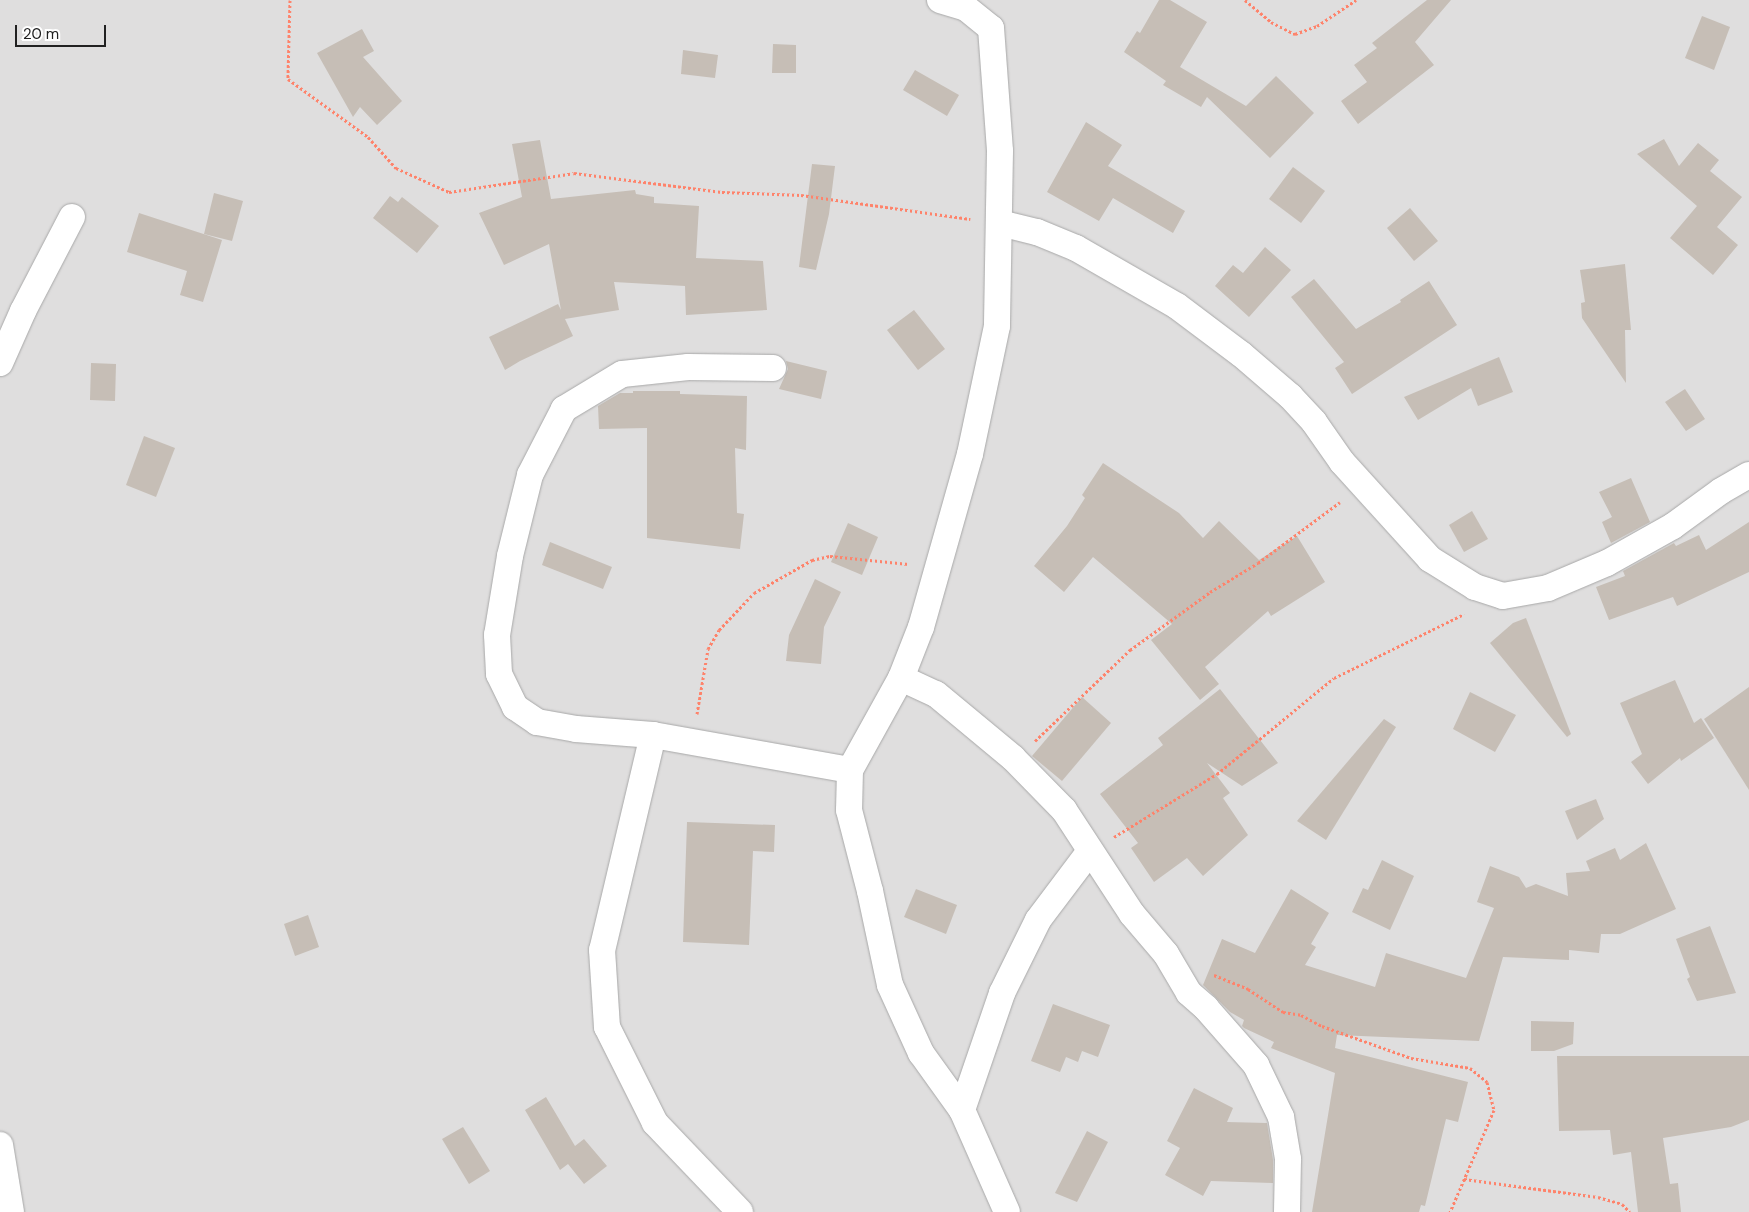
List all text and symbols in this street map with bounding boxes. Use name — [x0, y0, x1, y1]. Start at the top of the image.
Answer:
scale bar — [18, 15, 109, 47]
text: 20 m — [23, 24, 59, 44]

